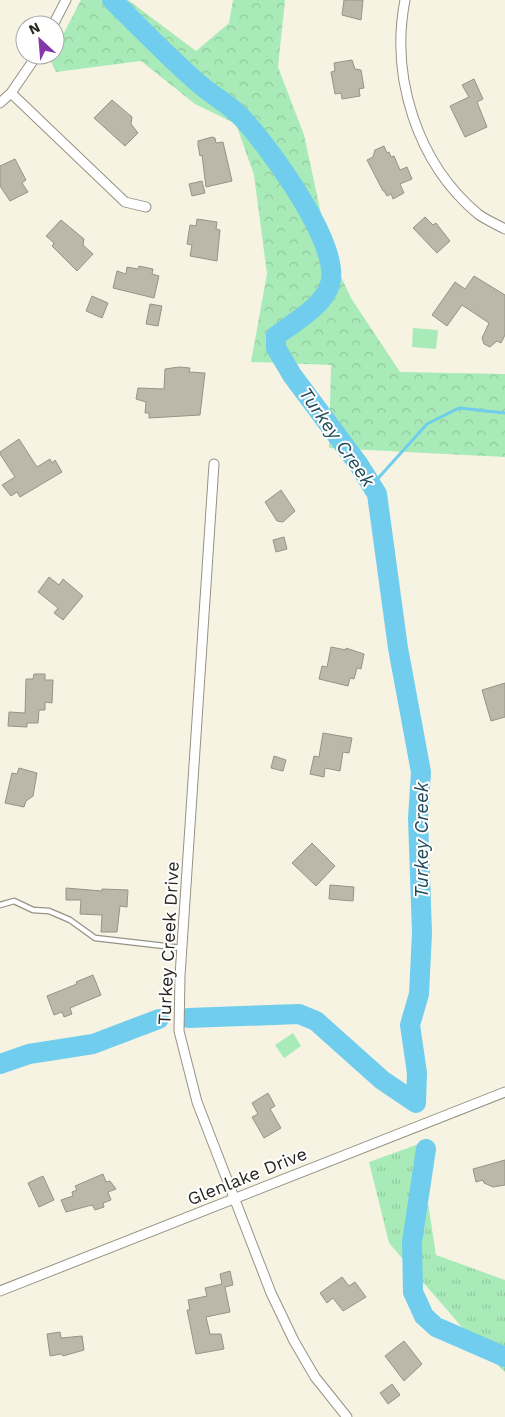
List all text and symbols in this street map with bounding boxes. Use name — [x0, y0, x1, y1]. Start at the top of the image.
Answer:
north arrow — [15, 15, 65, 65]
text: N — [26, 19, 42, 38]
water label: Turkey Creek — [294, 383, 380, 492]
water label: Turkey Creek — [410, 781, 433, 898]
street label: Turkey Creek Drive — [153, 861, 183, 1025]
street label: Glenlake Drive — [184, 1142, 310, 1210]

